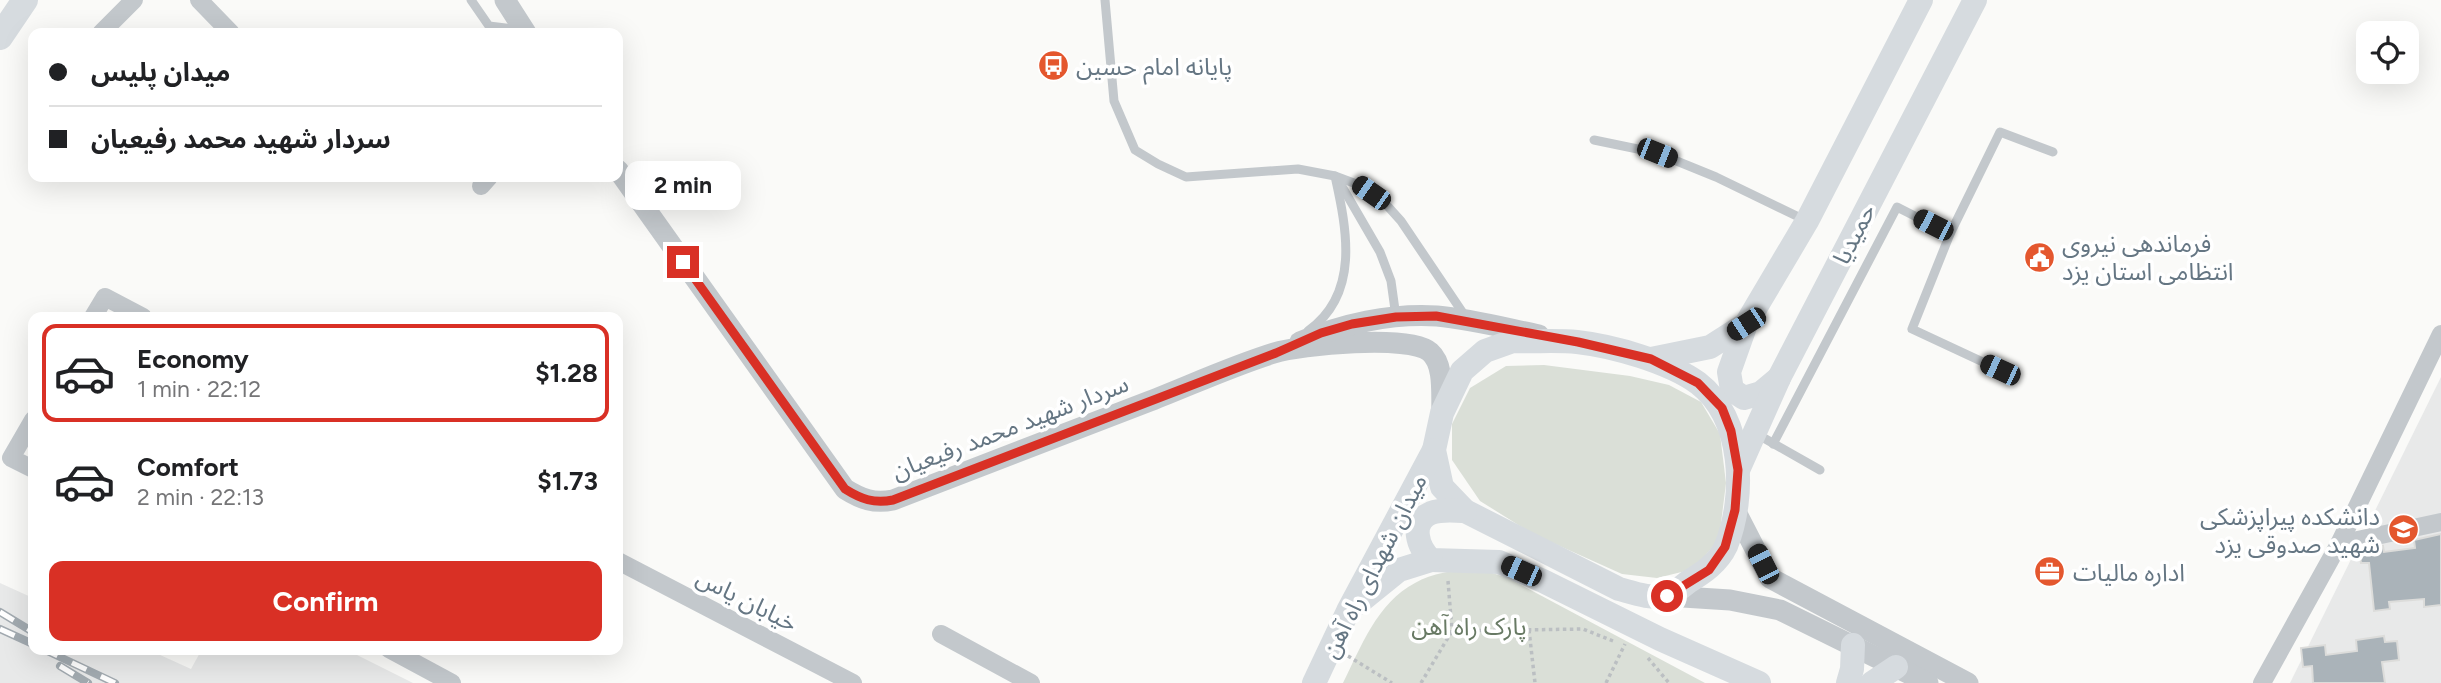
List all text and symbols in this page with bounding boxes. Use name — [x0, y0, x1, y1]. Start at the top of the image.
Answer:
map controls — [2356, 21, 2419, 84]
button: locate — [2356, 21, 2419, 84]
bus stop icon: پایانه امام حسین — [1036, 49, 1070, 83]
place label: پایانه امام حسین — [1076, 52, 1232, 85]
text: میدان پلیس — [91, 56, 231, 88]
text: سردار شهید محمد رفیعیان — [91, 123, 391, 155]
car — [1634, 135, 1681, 171]
callout: 2 min — [625, 160, 741, 210]
text: 2 min — [654, 171, 712, 199]
car — [1348, 172, 1395, 214]
street label: حمیدیا — [1827, 199, 1881, 269]
car — [1910, 206, 1957, 244]
place label: فرماندهی نیروی انتظامی استان یزد — [2062, 229, 2234, 286]
public building icon: فرماندهی نیروی انتظامی استان یزد — [2022, 240, 2056, 274]
route end — [667, 246, 699, 278]
car — [1723, 304, 1770, 344]
icon: car — [53, 342, 116, 405]
text: Economy — [137, 343, 249, 375]
car — [1977, 352, 2024, 388]
text: $1.28 — [535, 357, 598, 389]
street label: سردار شهید محمد رفیعیان — [888, 368, 1132, 486]
text: 1 min · 22:12 — [137, 375, 261, 403]
icon: car — [53, 450, 116, 513]
text: Comfort — [137, 451, 239, 483]
text: $1.73 — [537, 465, 598, 497]
street label: میدان شهدای راه آهن — [1315, 469, 1433, 663]
text: 2 min · 22:13 — [137, 483, 264, 511]
place label: دانشکده پیراپزشکی شهید صدوقی یزد — [2200, 502, 2380, 559]
school or university icon: دانشکده پیراپزشکی شهید صدوقی یزد — [2386, 513, 2420, 547]
car — [1745, 541, 1782, 587]
car — [1498, 553, 1545, 589]
office icon: اداره مالیات — [2033, 555, 2067, 589]
place label: اداره مالیات — [2073, 558, 2185, 587]
button: Confirm — [49, 561, 602, 641]
street label: خیابان یاس — [692, 562, 802, 638]
route start — [1651, 580, 1683, 612]
park label: پارک راه آهن — [1411, 612, 1527, 642]

